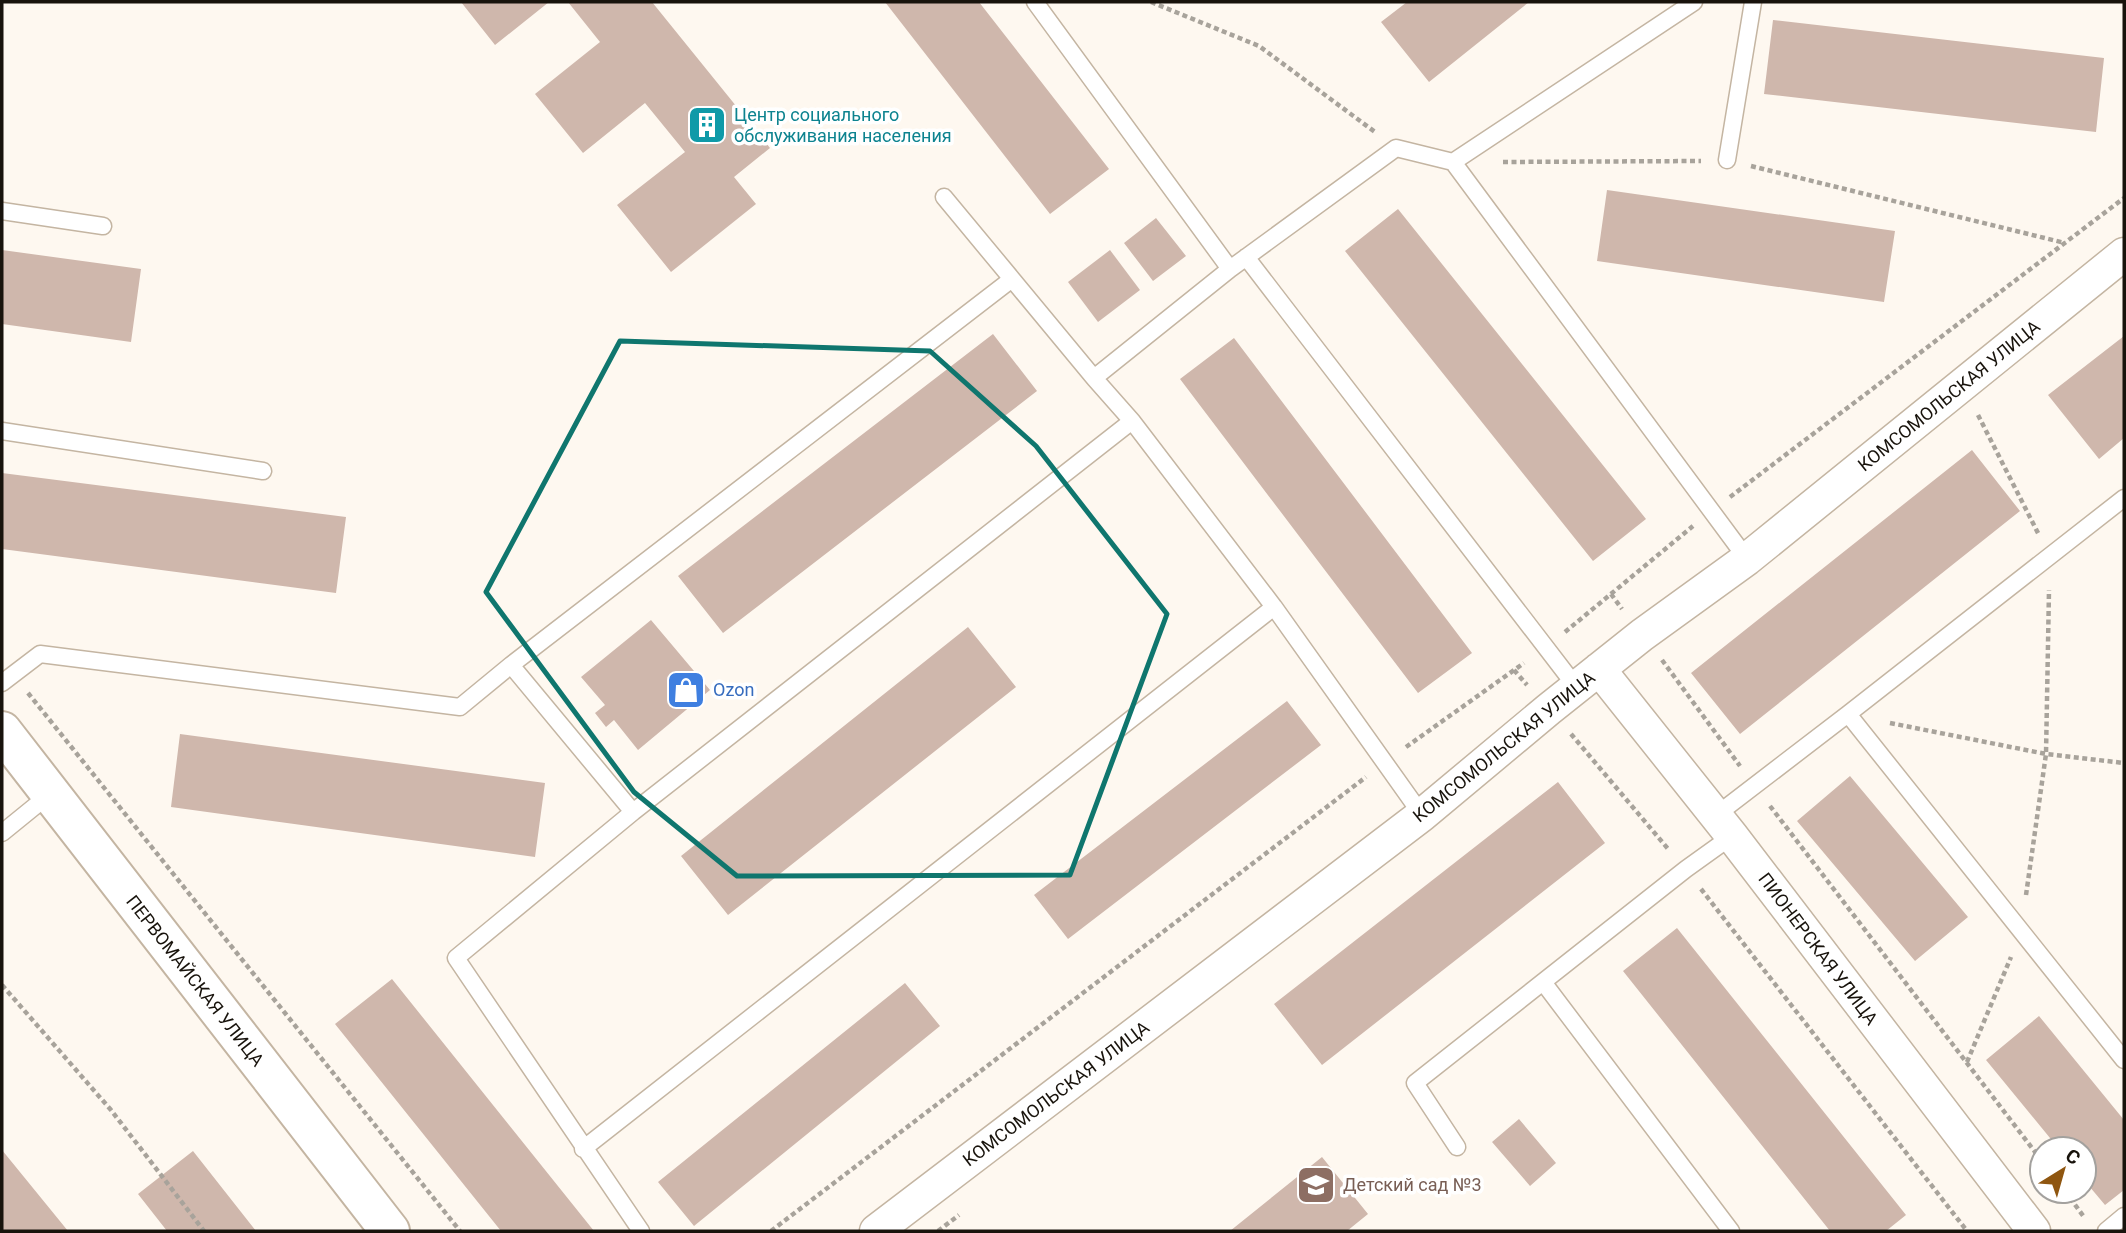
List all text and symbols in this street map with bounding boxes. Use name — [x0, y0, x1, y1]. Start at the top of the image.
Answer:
building icon: Центр социального обслуживания населения — [686, 104, 728, 146]
place label: Центр социального обслуживания населения — [734, 104, 952, 146]
street label: КОМСОМОЛЬСКАЯ УЛИЦА — [1854, 316, 2044, 475]
street label: КОМСОМОЛЬСКАЯ УЛИЦА — [1409, 667, 1599, 826]
shop icon: Ozon — [665, 669, 707, 711]
place label: Ozon — [713, 679, 754, 700]
street label: ПИОНЕРСКАЯ УЛИЦА — [1754, 869, 1883, 1029]
street label: ПЕРВОМАЙСКАЯ УЛИЦА — [122, 891, 269, 1070]
street label: КОМСОМОЛЬСКАЯ УЛИЦА — [958, 1017, 1153, 1171]
north arrow — [2028, 1135, 2098, 1205]
text: С — [2061, 1144, 2085, 1170]
school or university icon: Детский сад №3 — [1295, 1164, 1337, 1206]
place label: Детский сад №3 — [1343, 1174, 1482, 1195]

